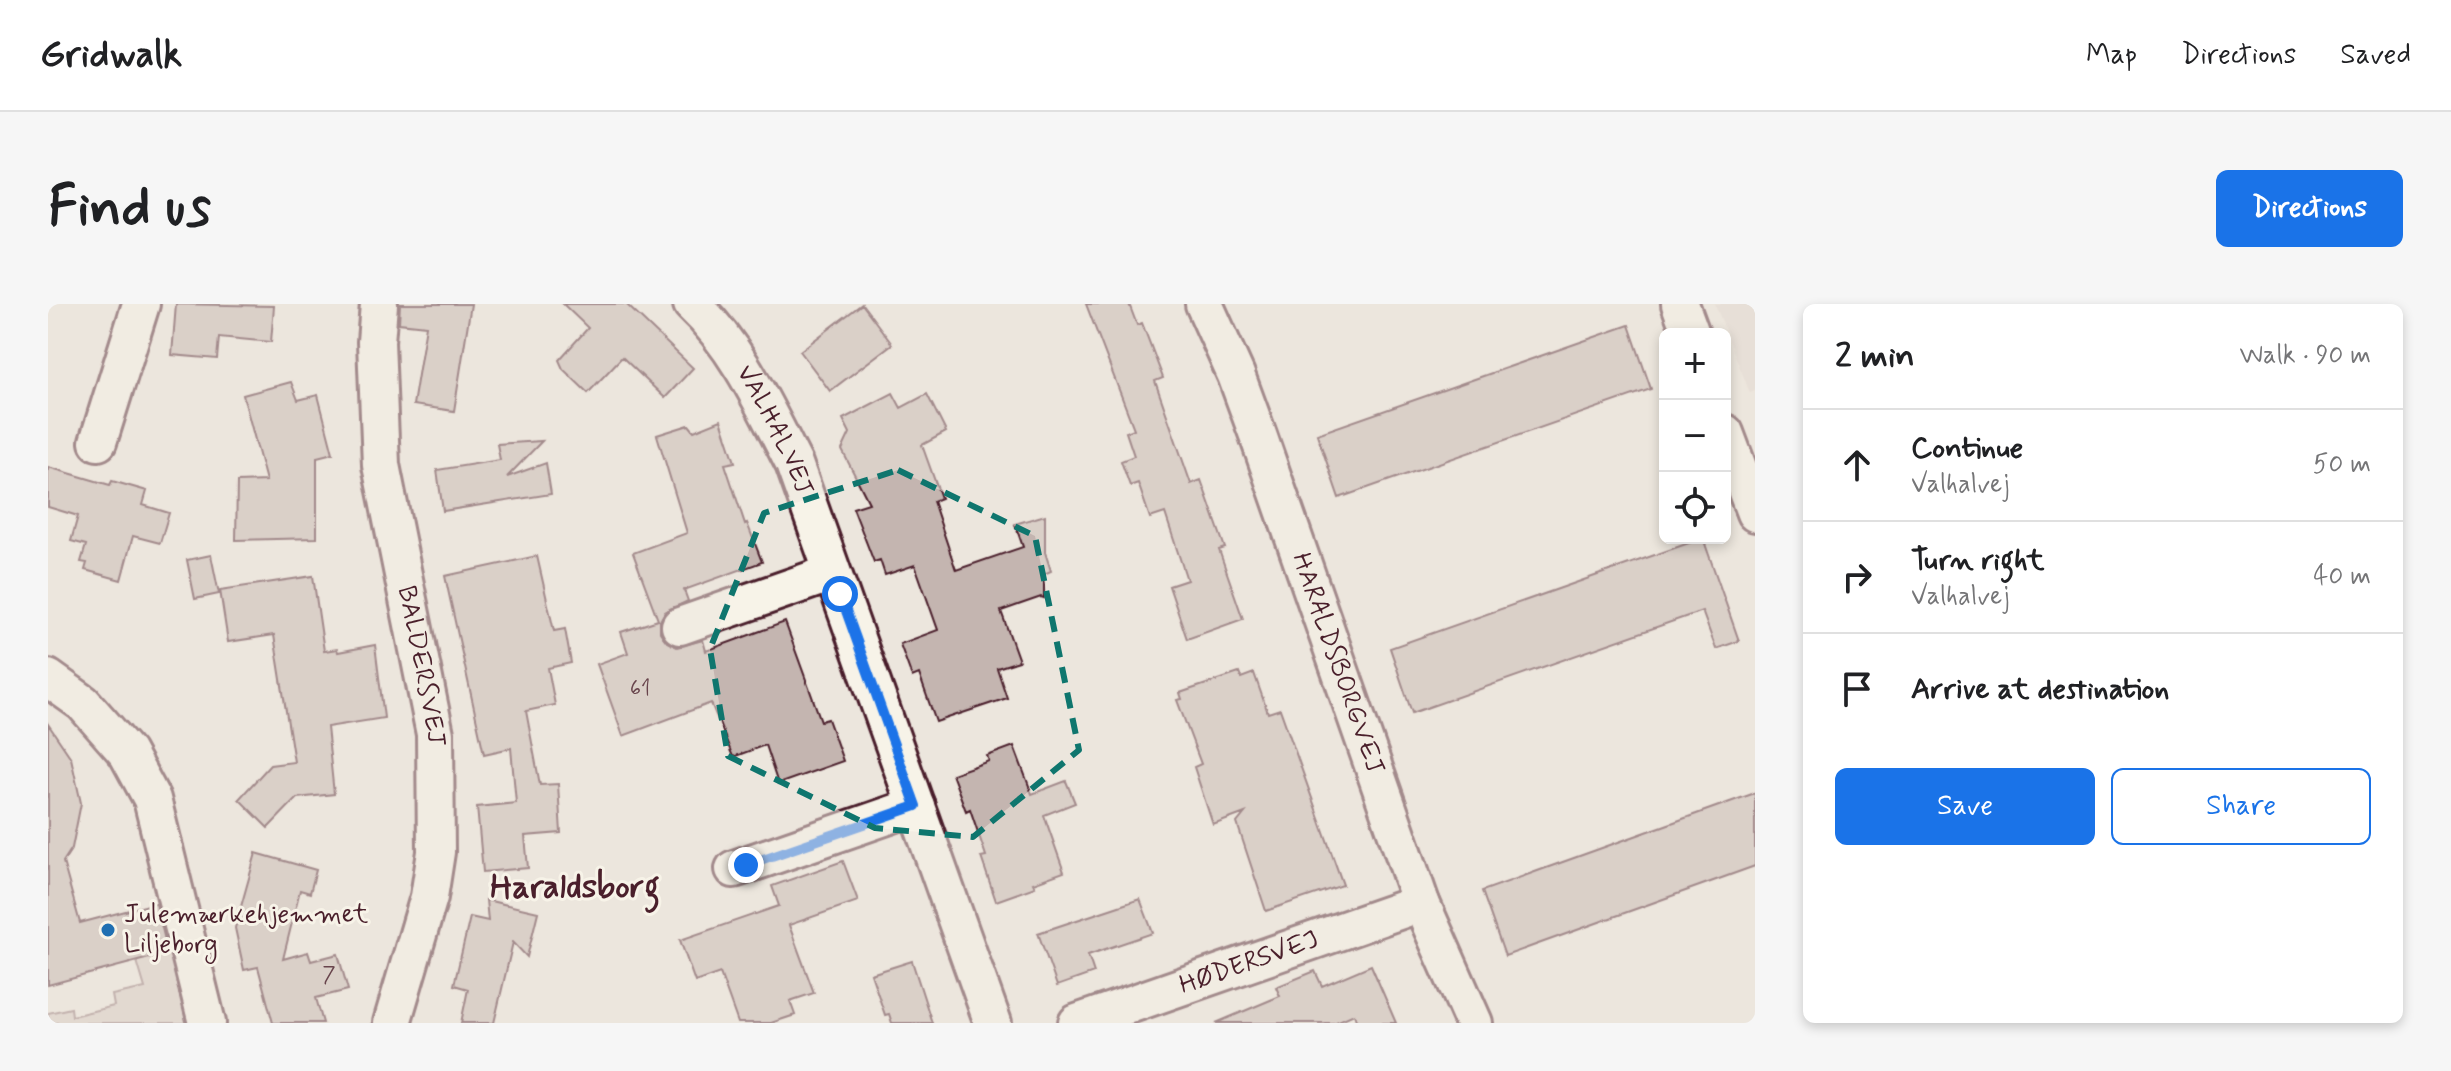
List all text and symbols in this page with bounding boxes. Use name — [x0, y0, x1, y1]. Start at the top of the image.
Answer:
text: Gridwalk — [40, 31, 182, 80]
text: Map — [2086, 37, 2137, 74]
text: Directions — [2181, 37, 2296, 74]
text: Saved — [2340, 37, 2411, 74]
button: Directions — [2216, 170, 2403, 247]
text: Find us — [48, 172, 211, 245]
map controls — [1659, 328, 1731, 544]
button: + — [1659, 328, 1731, 400]
text: 2 min — [1835, 334, 1915, 379]
text: Walk · 90 m — [2239, 339, 2371, 373]
street label: VALHALVEJ — [728, 359, 821, 500]
button: − — [1659, 400, 1731, 472]
text: Continue — [1911, 429, 2023, 468]
icon: ahead — [1835, 443, 1879, 487]
text: 50 m — [2313, 448, 2371, 482]
text: Valhalvej — [1911, 468, 2009, 502]
button: locate — [1659, 472, 1731, 544]
text: Turn right — [1911, 541, 2044, 580]
street label: HARALDSBORGVEJ — [1283, 548, 1392, 779]
icon: right — [1835, 555, 1879, 599]
text: 40 m — [2313, 560, 2371, 594]
route start — [822, 576, 858, 612]
text: Valhalvej — [1911, 580, 2009, 614]
street label: BALDERSVEJ — [389, 583, 452, 746]
icon: arrive — [1835, 667, 1879, 711]
text: Arrive at destination — [1911, 670, 2169, 709]
house number: 61 — [630, 675, 650, 703]
button: Save — [1835, 768, 2095, 845]
button: Share — [2111, 768, 2371, 845]
route end — [728, 847, 764, 883]
district label: Haraldsborg — [490, 865, 660, 914]
place label: Julemærkehjemmet Liljeborg — [124, 898, 368, 964]
marker: Julemærkehjemmet Liljeborg — [99, 921, 117, 939]
street label: HØDERSVEJ — [1175, 923, 1323, 1003]
house number: 7 — [322, 962, 336, 990]

